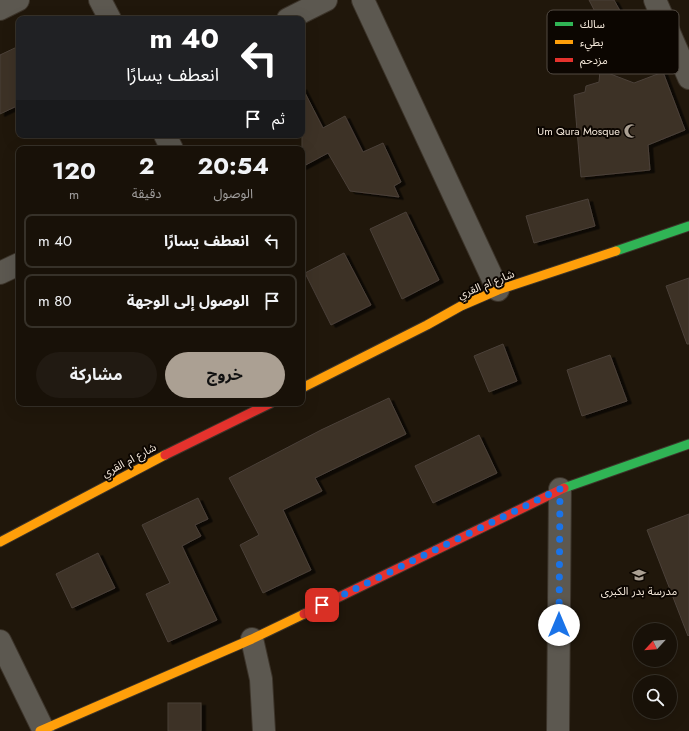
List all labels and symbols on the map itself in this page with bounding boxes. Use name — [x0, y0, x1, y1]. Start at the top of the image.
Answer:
legend — [547, 10, 679, 74]
text: سالك — [580, 16, 605, 32]
text: بطيء — [580, 34, 603, 52]
text: مزدحم — [580, 52, 608, 69]
place label: Um Qura Mosque — [537, 123, 620, 139]
mosque icon: Um Qura Mosque — [623, 123, 639, 139]
street label: شارع ام القري — [455, 265, 518, 304]
street label: شارع ام القري — [99, 439, 160, 482]
school or university icon: مدرسة بدر الكبرى — [631, 567, 647, 583]
place label: مدرسة بدر الكبرى — [601, 583, 677, 599]
pin — [305, 588, 339, 622]
position arrow — [538, 604, 580, 646]
north arrow — [633, 623, 677, 667]

